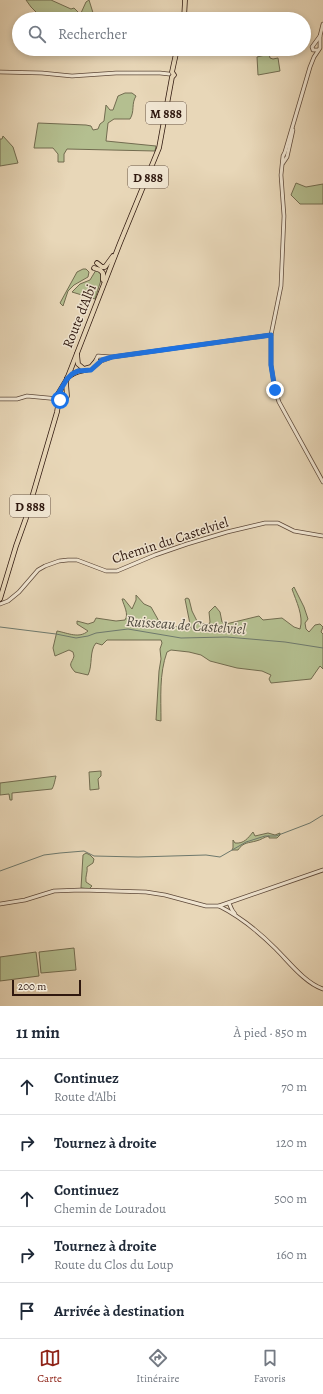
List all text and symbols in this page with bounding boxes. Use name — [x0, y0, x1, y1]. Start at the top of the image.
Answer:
search box — [12, 12, 311, 56]
icon: search — [26, 23, 48, 45]
text: Rechercher — [58, 24, 127, 44]
road number: M 888 — [146, 102, 186, 124]
road number: D 888 — [128, 166, 168, 188]
street label: Route d'Albi — [58, 281, 101, 351]
route end — [266, 381, 284, 399]
route start — [51, 391, 69, 409]
road number: D 888 — [10, 495, 50, 517]
street label: Chemin du Castelviel — [109, 512, 231, 568]
water label: Ruisseau de Castelviel — [125, 611, 247, 639]
scale bar — [12, 978, 81, 997]
text: 200 m — [18, 979, 46, 994]
text: 11 min — [16, 1021, 60, 1044]
text: À pied · 850 m — [234, 1024, 307, 1041]
text: Continuez — [54, 1068, 119, 1088]
icon: ahead — [16, 1076, 38, 1098]
text: 70 m — [281, 1078, 307, 1095]
text: Route d'Albi — [54, 1088, 117, 1105]
icon: right — [16, 1132, 38, 1154]
text: Tournez à droite — [54, 1133, 157, 1153]
text: 120 m — [276, 1134, 307, 1151]
text: Continuez — [54, 1180, 119, 1200]
icon: ahead — [16, 1188, 38, 1210]
text: 500 m — [274, 1190, 307, 1207]
text: Chemin de Louradou — [54, 1200, 166, 1217]
text: Tournez à droite — [54, 1236, 157, 1256]
icon: right — [16, 1244, 38, 1266]
text: 160 m — [276, 1246, 307, 1263]
text: Route du Clos du Loup — [54, 1256, 173, 1273]
icon: arrive — [16, 1300, 38, 1322]
text: Arrivée à destination — [54, 1301, 185, 1321]
tab: Carte — [37, 1347, 62, 1386]
tab: Itinéraire — [136, 1347, 179, 1386]
tab: Favoris — [254, 1347, 286, 1386]

